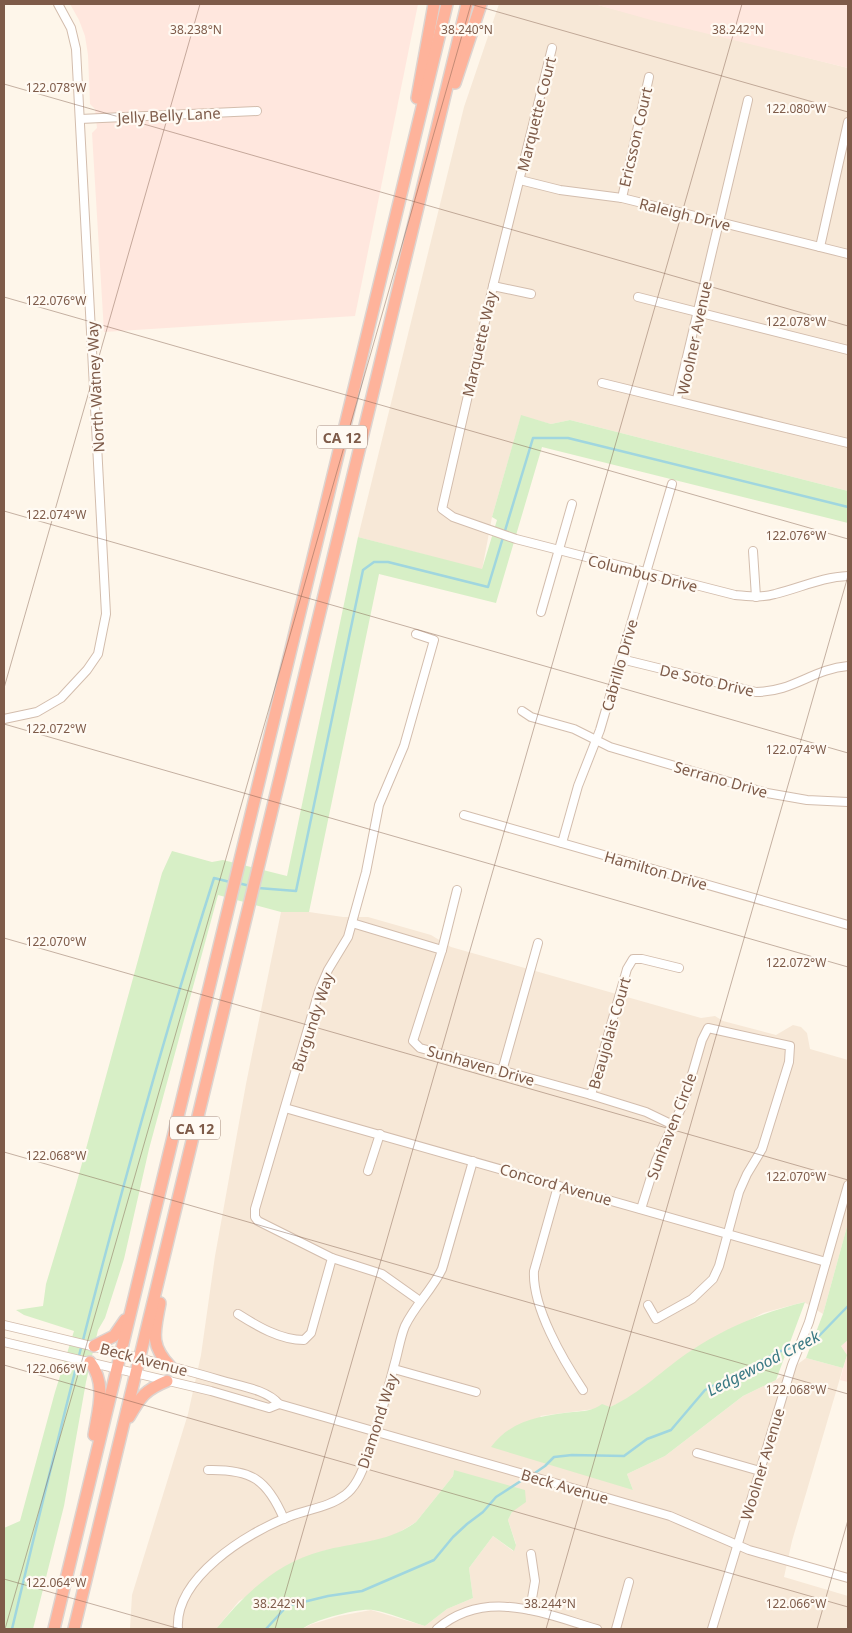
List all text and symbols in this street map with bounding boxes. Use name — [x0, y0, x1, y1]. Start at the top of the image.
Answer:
text: 38.238°N — [170, 21, 222, 38]
text: 38.240°N — [441, 21, 493, 38]
text: 38.242°N — [712, 21, 764, 38]
street label: Marquette Court — [512, 54, 560, 173]
text: 122.078°W — [26, 79, 86, 96]
street label: Ericsson Court — [614, 85, 656, 189]
text: 122.080°W — [766, 100, 826, 117]
street label: Jelly Belly Lane — [115, 102, 221, 128]
street label: Raleigh Drive — [637, 193, 733, 235]
street label: Woolner Avenue — [672, 279, 716, 397]
street label: Marquette Way — [457, 289, 501, 399]
text: 122.076°W — [26, 292, 86, 309]
text: 122.078°W — [766, 313, 826, 330]
street label: North Watney Way — [82, 321, 108, 453]
road number: CA 12 — [317, 426, 367, 448]
text: 122.074°W — [26, 506, 86, 523]
text: 122.076°W — [766, 527, 826, 544]
street label: Columbus Drive — [586, 550, 700, 596]
street label: Cabrillo Drive — [596, 617, 642, 713]
street label: De Soto Drive — [658, 659, 756, 701]
text: 122.072°W — [26, 720, 86, 737]
text: 122.074°W — [766, 741, 826, 758]
street label: Serrano Drive — [672, 756, 770, 802]
street label: Hamilton Drive — [602, 846, 710, 894]
text: 122.070°W — [26, 933, 86, 950]
text: 122.072°W — [766, 954, 826, 971]
street label: Burgundy Way — [287, 969, 338, 1074]
street label: Beaujolais Court — [583, 974, 635, 1091]
street label: Sunhaven Drive — [425, 1040, 537, 1090]
street label: Sunhaven Circle — [642, 1070, 700, 1182]
road number: CA 12 — [170, 1116, 220, 1140]
text: 122.068°W — [26, 1147, 86, 1164]
street label: Concord Avenue — [498, 1158, 614, 1210]
text: 122.070°W — [766, 1168, 826, 1185]
water label: Ledgewood Creek — [703, 1325, 824, 1401]
street label: Beck Avenue — [98, 1338, 190, 1380]
text: 122.066°W — [26, 1360, 86, 1377]
street label: Diamond Way — [352, 1371, 402, 1471]
text: 122.068°W — [766, 1381, 826, 1398]
street label: Woolner Avenue — [735, 1406, 789, 1522]
street label: Beck Avenue — [519, 1464, 611, 1508]
text: 122.064°W — [26, 1574, 86, 1591]
text: 38.242°N — [253, 1595, 305, 1612]
text: 38.244°N — [524, 1595, 576, 1612]
text: 122.066°W — [766, 1595, 826, 1612]

